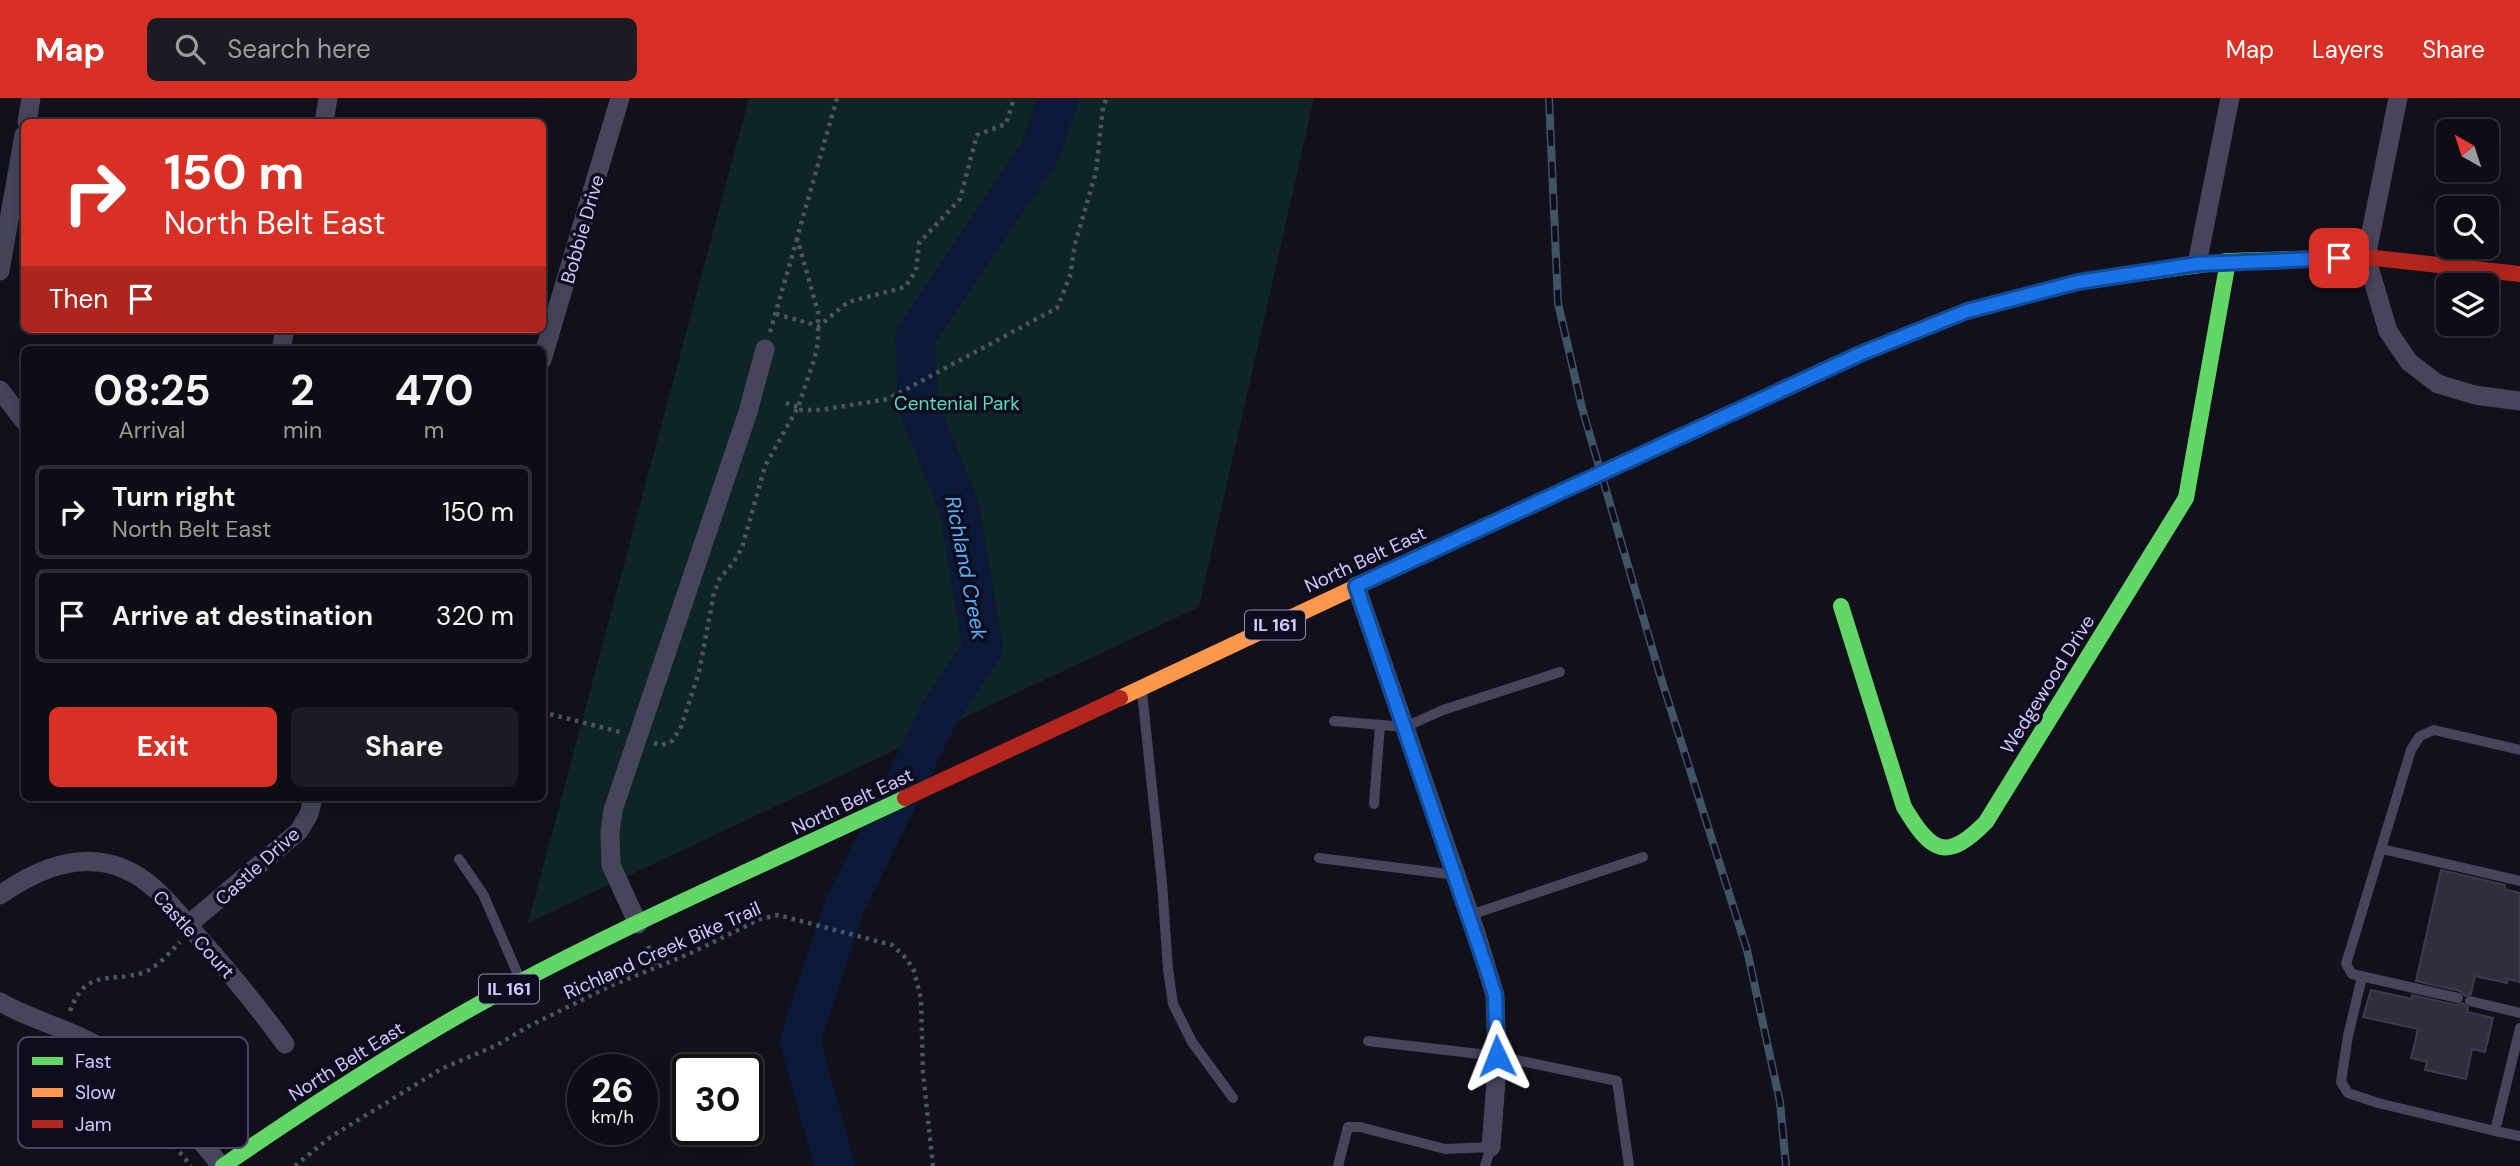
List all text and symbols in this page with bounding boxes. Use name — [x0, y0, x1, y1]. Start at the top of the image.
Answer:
search box — [147, 18, 637, 81]
text: Map — [35, 28, 105, 71]
icon: search — [171, 30, 209, 68]
text: Search here — [227, 32, 371, 66]
text: Map — [2226, 34, 2274, 65]
text: Layers — [2312, 34, 2384, 65]
text: Share — [2422, 34, 2485, 65]
north arrow — [2436, 119, 2499, 182]
map controls — [2436, 119, 2499, 336]
text: 150 m — [164, 140, 304, 204]
icon: right — [49, 147, 140, 238]
street label: Bobbie Drive — [555, 172, 610, 286]
button: search — [2436, 196, 2499, 259]
text: North Belt East — [164, 202, 385, 244]
pin — [2309, 228, 2369, 288]
icon: arrive — [2320, 239, 2358, 277]
button: layers — [2436, 273, 2499, 336]
icon: arrive — [122, 280, 160, 318]
text: Then — [49, 282, 108, 316]
text: 08:25 — [93, 363, 211, 418]
text: 2 — [290, 363, 315, 418]
text: 470 — [394, 363, 474, 418]
park label: Centenial Park — [894, 391, 1020, 416]
text: Arrival — [118, 415, 185, 445]
text: min — [283, 415, 322, 445]
text: m — [424, 415, 444, 445]
text: Turn right — [112, 480, 236, 514]
icon: right — [53, 493, 91, 531]
water label: Richland Creek — [938, 494, 994, 643]
text: 150 m — [442, 495, 514, 529]
text: North Belt East — [112, 514, 271, 544]
street label: North Belt East — [1300, 520, 1430, 599]
icon: arrive — [53, 597, 91, 635]
text: Arrive at destination — [112, 599, 373, 633]
text: 320 m — [436, 599, 514, 633]
road number: IL 161 — [1245, 610, 1305, 640]
street label: Wedgewood Drive — [1995, 610, 2100, 758]
button: Exit — [49, 707, 277, 787]
button: Share — [291, 707, 518, 787]
street label: North Belt East — [787, 762, 917, 841]
street label: Castle Drive — [210, 822, 305, 911]
street label: Castle Court — [147, 885, 240, 984]
street label: Richland Creek Bike Trail — [560, 896, 765, 1005]
road number: IL 161 — [479, 974, 539, 1004]
street label: North Belt East — [284, 1016, 409, 1107]
position arrow — [1460, 1019, 1534, 1093]
legend — [18, 1037, 248, 1148]
text: Fast — [75, 1049, 111, 1074]
speed limit sign: 30 — [672, 1054, 763, 1145]
text: 26 — [591, 1067, 634, 1113]
text: Slow — [75, 1080, 116, 1105]
text: km/h — [591, 1105, 634, 1129]
text: Jam — [75, 1112, 112, 1137]

